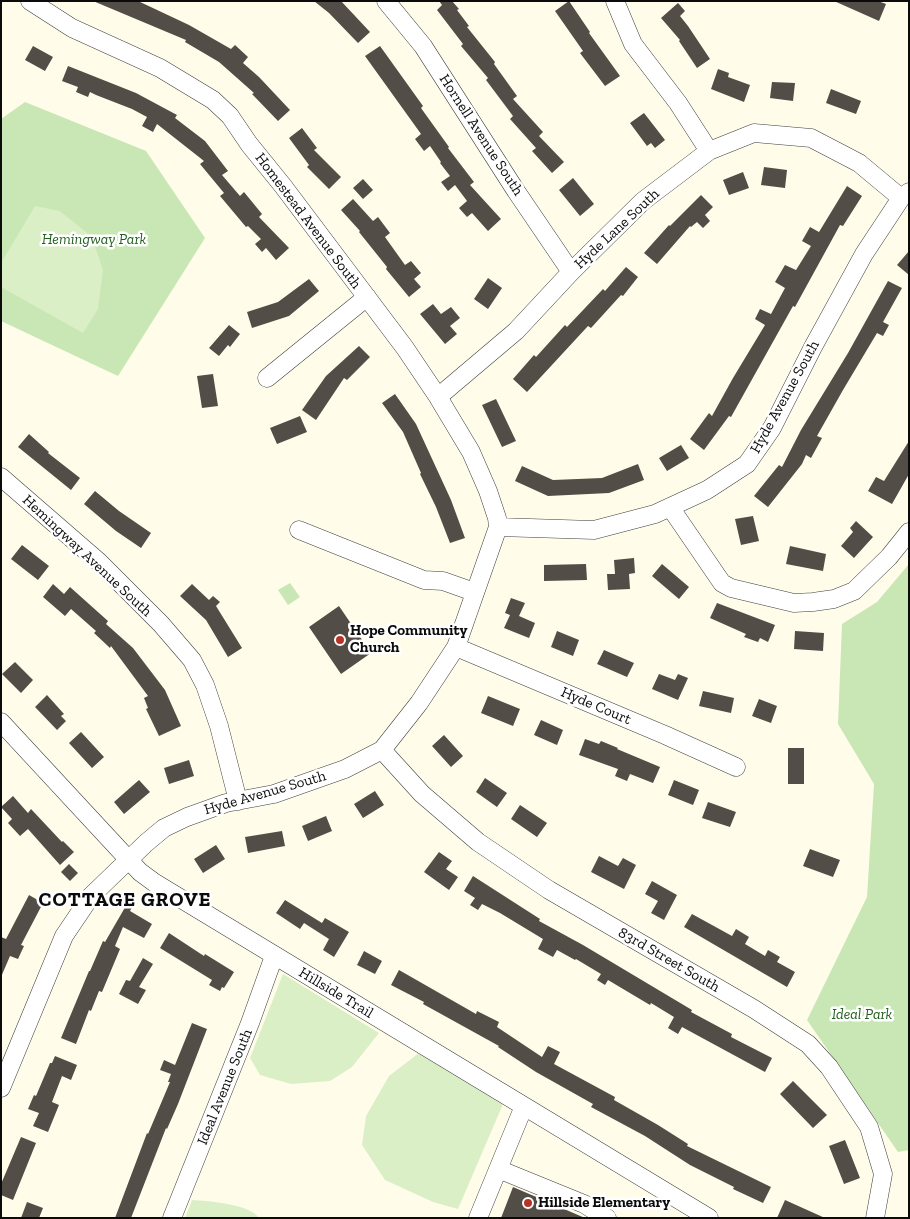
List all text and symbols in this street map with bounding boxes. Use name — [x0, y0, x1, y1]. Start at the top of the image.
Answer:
street label: Hornell Avenue South — [435, 71, 527, 199]
street label: Homestead Avenue South — [251, 149, 365, 293]
street label: Hyde Lane South — [571, 185, 663, 273]
park label: Hemingway Park — [42, 231, 146, 249]
street label: Hyde Avenue South — [747, 338, 823, 456]
street label: Hemingway Avenue South — [19, 491, 155, 621]
place label: Hope Community Church — [350, 622, 467, 657]
marker: Hope Community Church — [334, 634, 346, 646]
street label: Hyde Court — [558, 683, 634, 729]
street label: Hyde Avenue South — [202, 767, 328, 819]
district label: COTTAGE GROVE — [37, 888, 213, 912]
street label: 83rd Street South — [615, 924, 723, 996]
street label: Hillside Trail — [295, 964, 377, 1022]
park label: Ideal Park — [832, 1006, 892, 1024]
street label: Ideal Avenue South — [194, 1026, 256, 1148]
place label: Hillside Elementary — [538, 1194, 670, 1212]
marker: Hillside Elementary — [522, 1197, 534, 1209]

